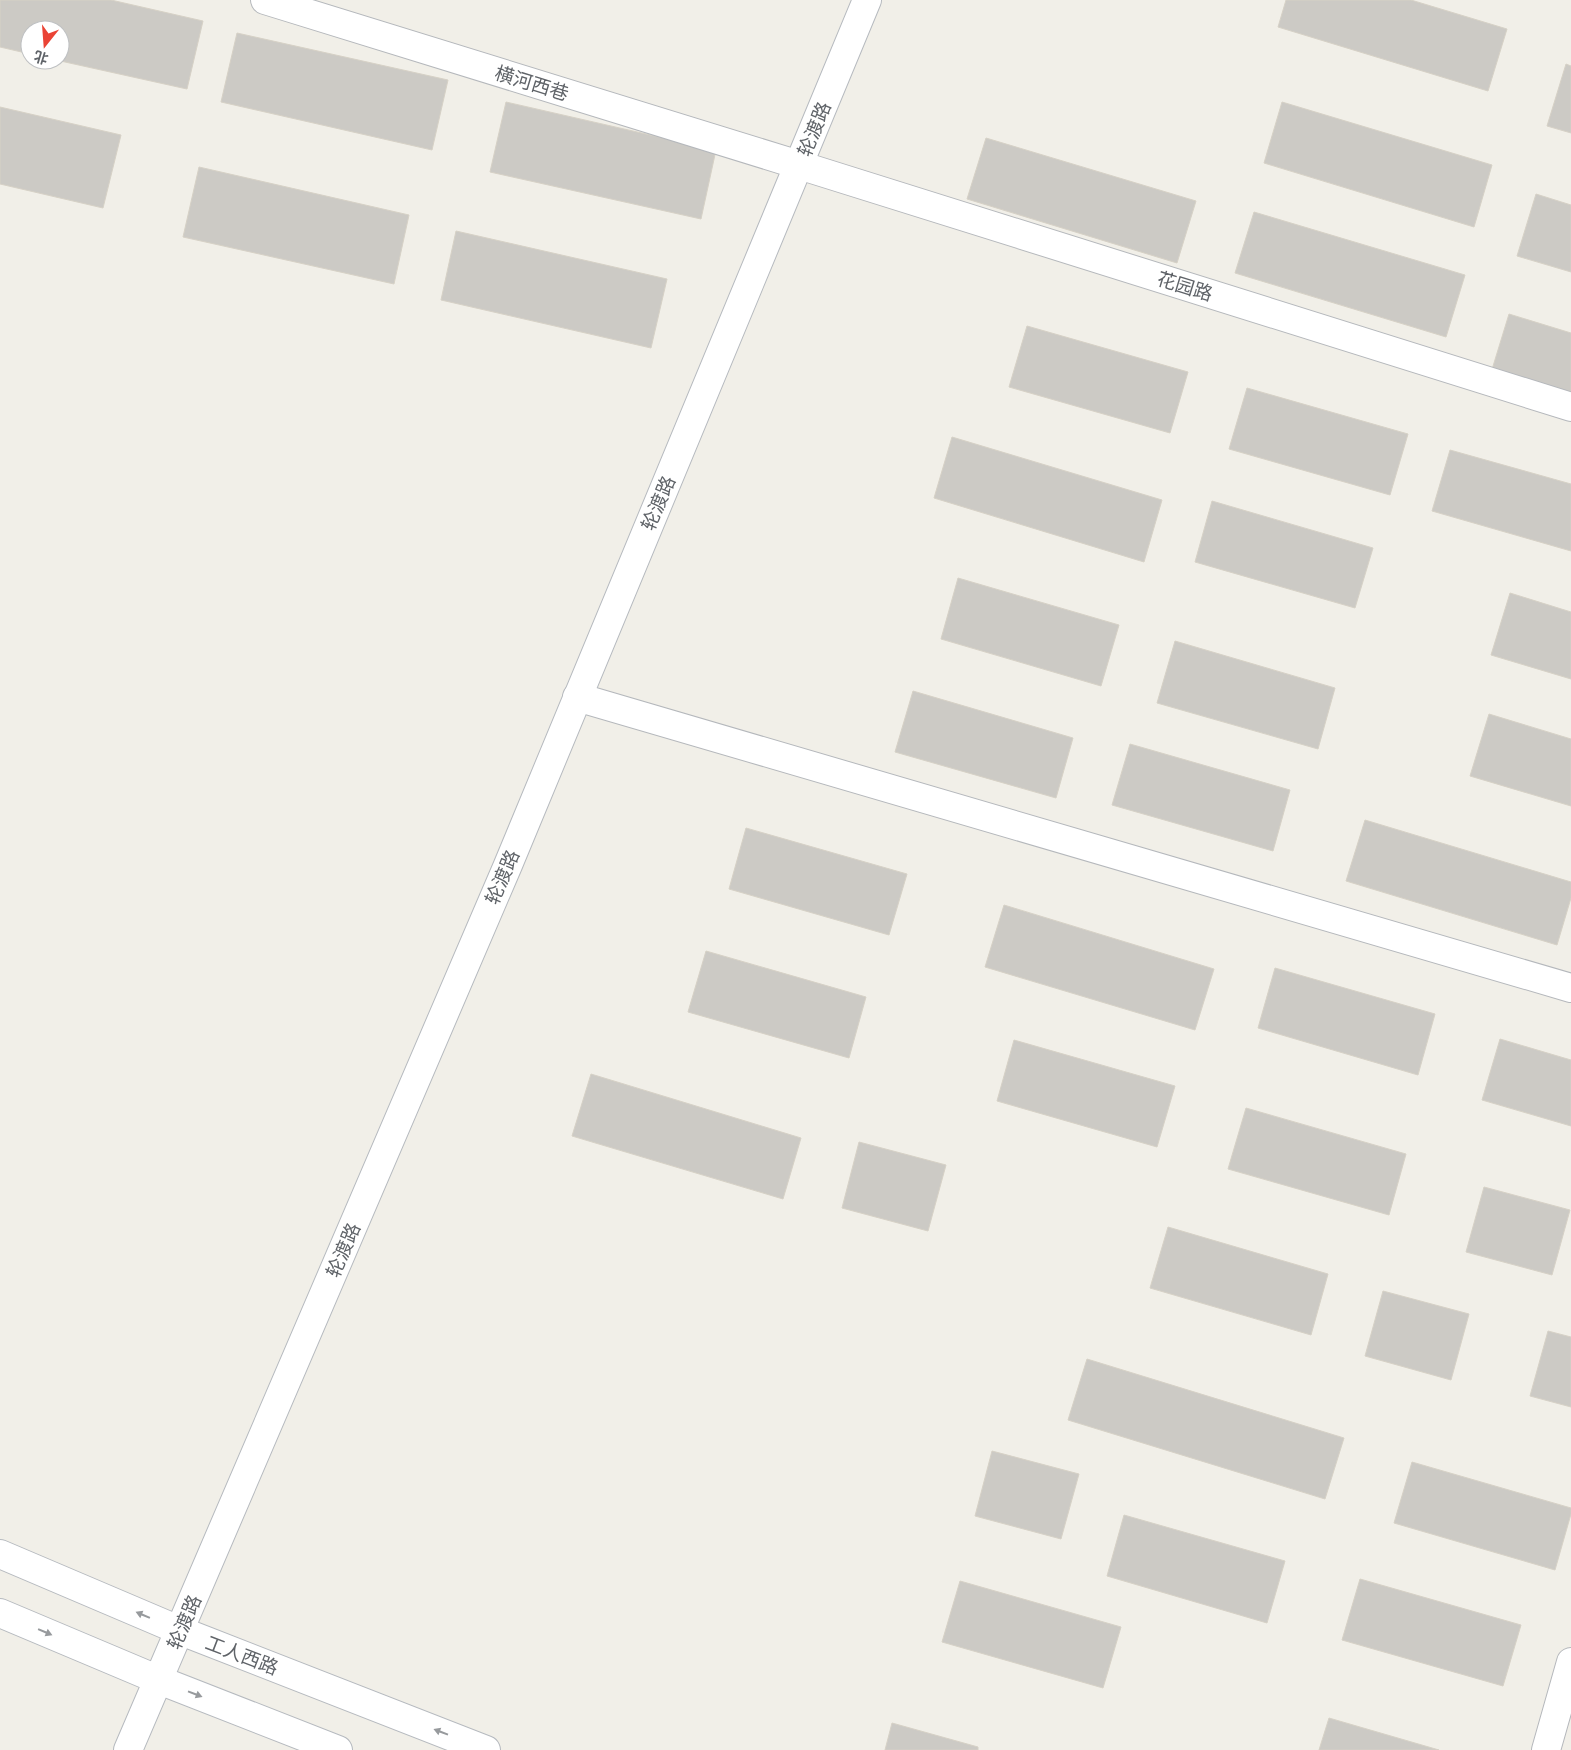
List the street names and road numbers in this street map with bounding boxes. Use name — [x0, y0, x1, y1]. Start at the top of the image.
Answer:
street label: 横河西巷 — [492, 60, 572, 106]
street label: 轮渡路 — [792, 98, 836, 160]
street label: 花园路 — [1154, 266, 1216, 306]
street label: 轮渡路 — [636, 472, 680, 534]
street label: 轮渡路 — [480, 846, 524, 908]
street label: 轮渡路 — [321, 1219, 365, 1281]
street label: 轮渡路 — [162, 1591, 206, 1653]
street label: 工人西路 — [202, 1630, 282, 1680]

